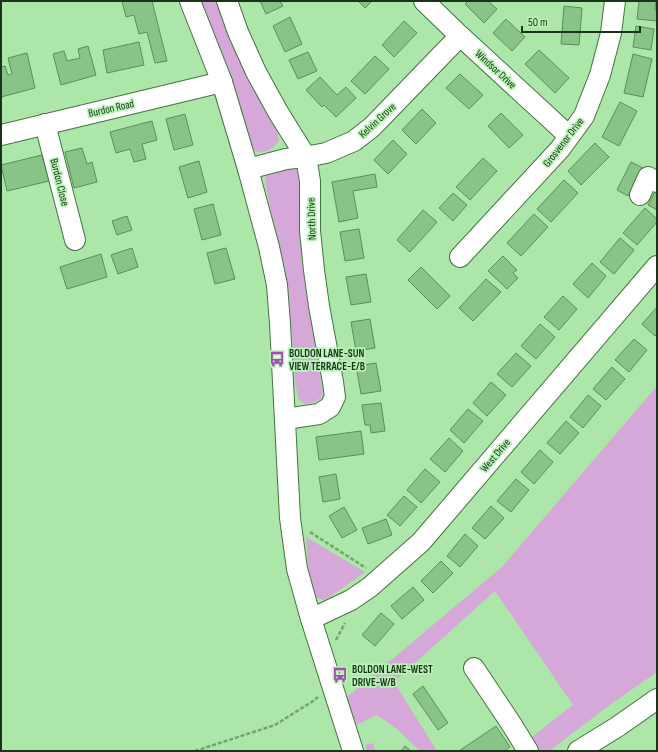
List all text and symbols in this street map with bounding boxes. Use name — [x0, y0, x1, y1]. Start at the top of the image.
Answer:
scale bar — [522, 8, 640, 34]
text: 50 m — [528, 15, 548, 30]
street label: Windsor Drive — [473, 47, 519, 92]
street label: Burdon Road — [87, 97, 136, 120]
street label: Kelvin Grove — [356, 100, 398, 141]
street label: Grosvenor Drive — [540, 115, 587, 170]
street label: Burdon Close — [47, 157, 72, 207]
street label: North Drive — [304, 198, 319, 240]
place label: BOLDON LANE-SUN VIEW TERRACE-E/B — [289, 347, 365, 373]
bus stop icon: BOLDON LANE-SUN VIEW TERRACE-E/B — [268, 350, 286, 368]
street label: West Drive — [478, 436, 513, 475]
place label: BOLDON LANE-WEST DRIVE-W/B — [352, 663, 433, 689]
bus stop icon: BOLDON LANE-WEST DRIVE-W/B — [331, 666, 349, 684]

